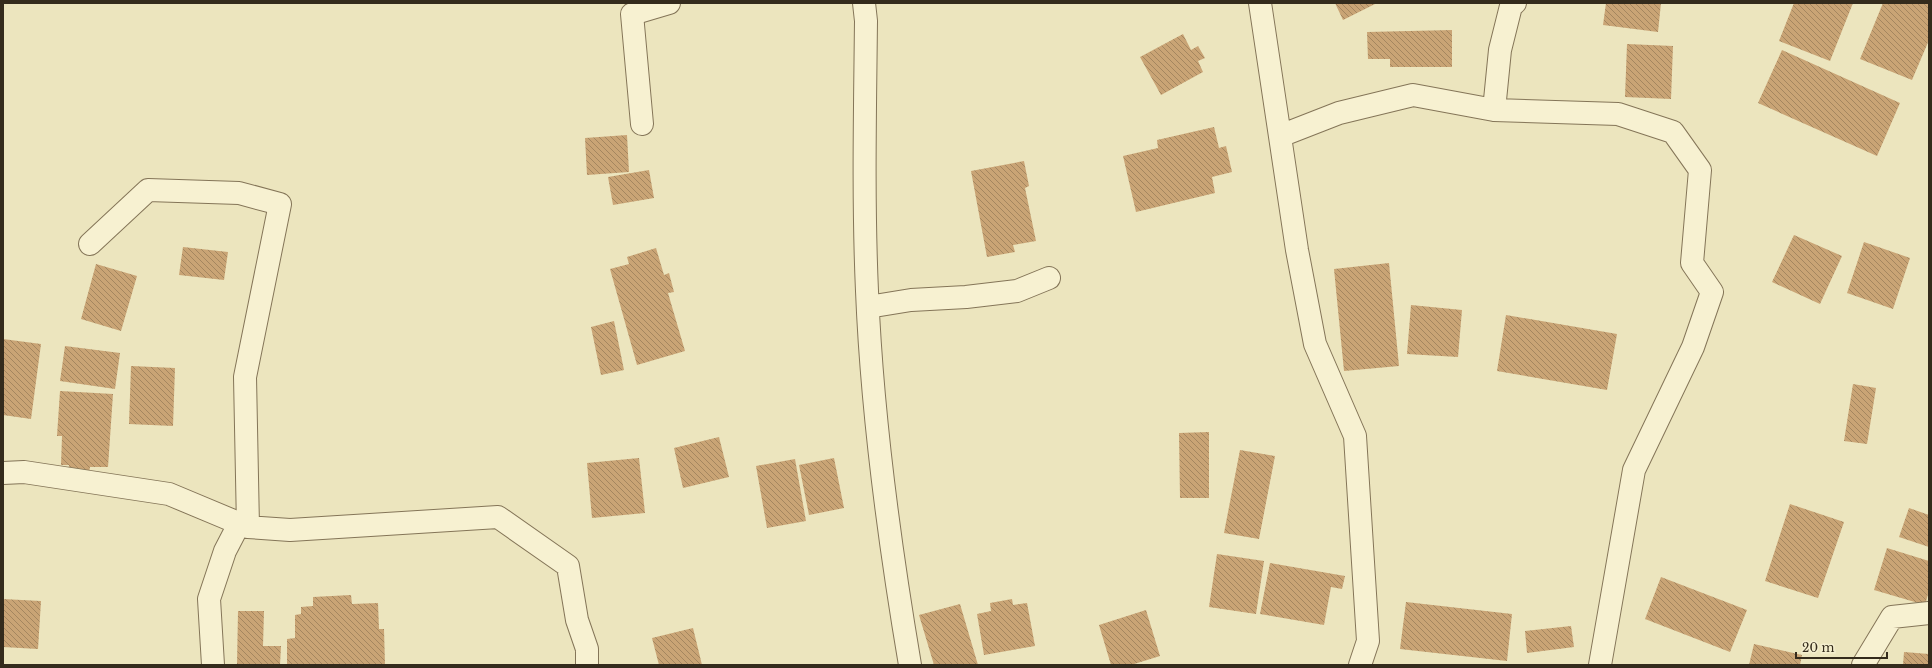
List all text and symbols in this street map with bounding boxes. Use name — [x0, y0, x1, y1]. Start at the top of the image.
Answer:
scale bar — [1796, 634, 1887, 660]
text: 20 m — [1802, 640, 1834, 655]

